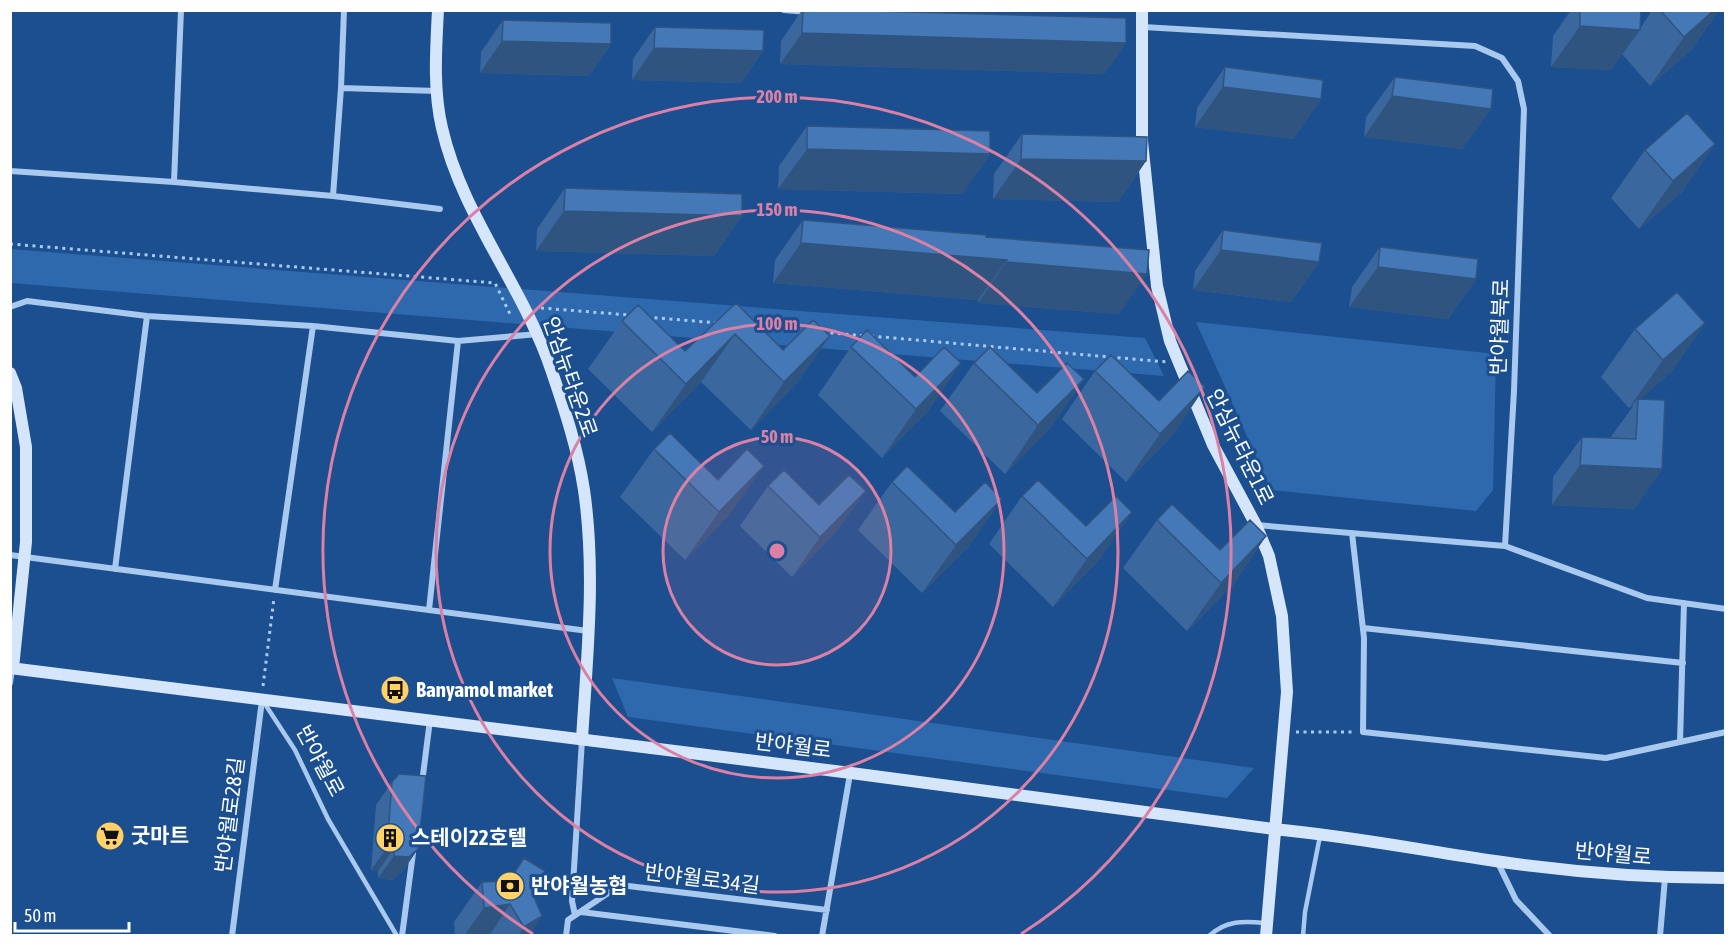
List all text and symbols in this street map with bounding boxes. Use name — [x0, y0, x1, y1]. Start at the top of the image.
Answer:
text: 200 m — [757, 86, 797, 107]
text: 150 m — [757, 199, 797, 220]
street label: 반야월북로 — [1485, 278, 1513, 376]
street label: 안심뉴타운2로 — [539, 313, 603, 440]
text: 100 m — [757, 313, 797, 334]
street label: 안심뉴타운1로 — [1203, 385, 1279, 508]
text: 50 m — [761, 426, 793, 447]
centre of rings — [767, 541, 787, 561]
bus stop icon: Banyamol market — [379, 674, 411, 706]
place label: Banyamol market — [416, 677, 553, 701]
street label: 반야월로 — [292, 721, 350, 800]
street label: 반야월로 — [753, 728, 833, 762]
street label: 반야월로28길 — [210, 756, 248, 874]
supermarket icon: 굿마트 — [94, 820, 126, 852]
building icon: 스테이22호텔 — [374, 822, 406, 854]
place label: 굿마트 — [131, 823, 189, 847]
place label: 스테이22호텔 — [411, 825, 527, 849]
street label: 반야월로 — [1574, 838, 1653, 868]
street label: 반야월로34길 — [643, 859, 761, 897]
bank icon: 반야월농협 — [494, 870, 526, 902]
place label: 반야월농협 — [531, 873, 628, 897]
scale bar — [15, 895, 129, 933]
text: 50 m — [24, 905, 56, 926]

